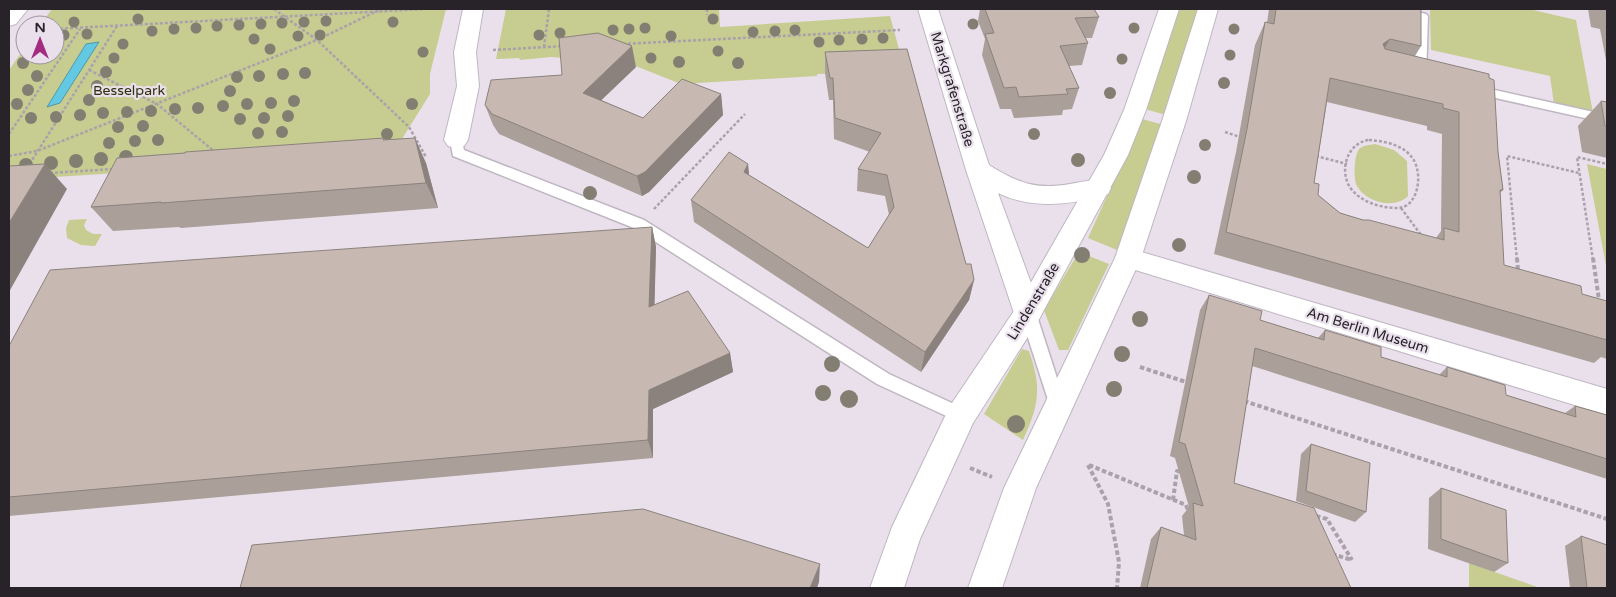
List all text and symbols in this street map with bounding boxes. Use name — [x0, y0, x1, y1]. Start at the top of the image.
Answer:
north arrow — [15, 15, 65, 65]
text: N — [34, 19, 46, 36]
street label: Markgrafenstraße — [927, 30, 978, 149]
park label: Besselpark — [93, 82, 165, 99]
street label: Lindenstraße — [1004, 260, 1063, 343]
street label: Am Berlin Museum — [1305, 304, 1431, 357]

